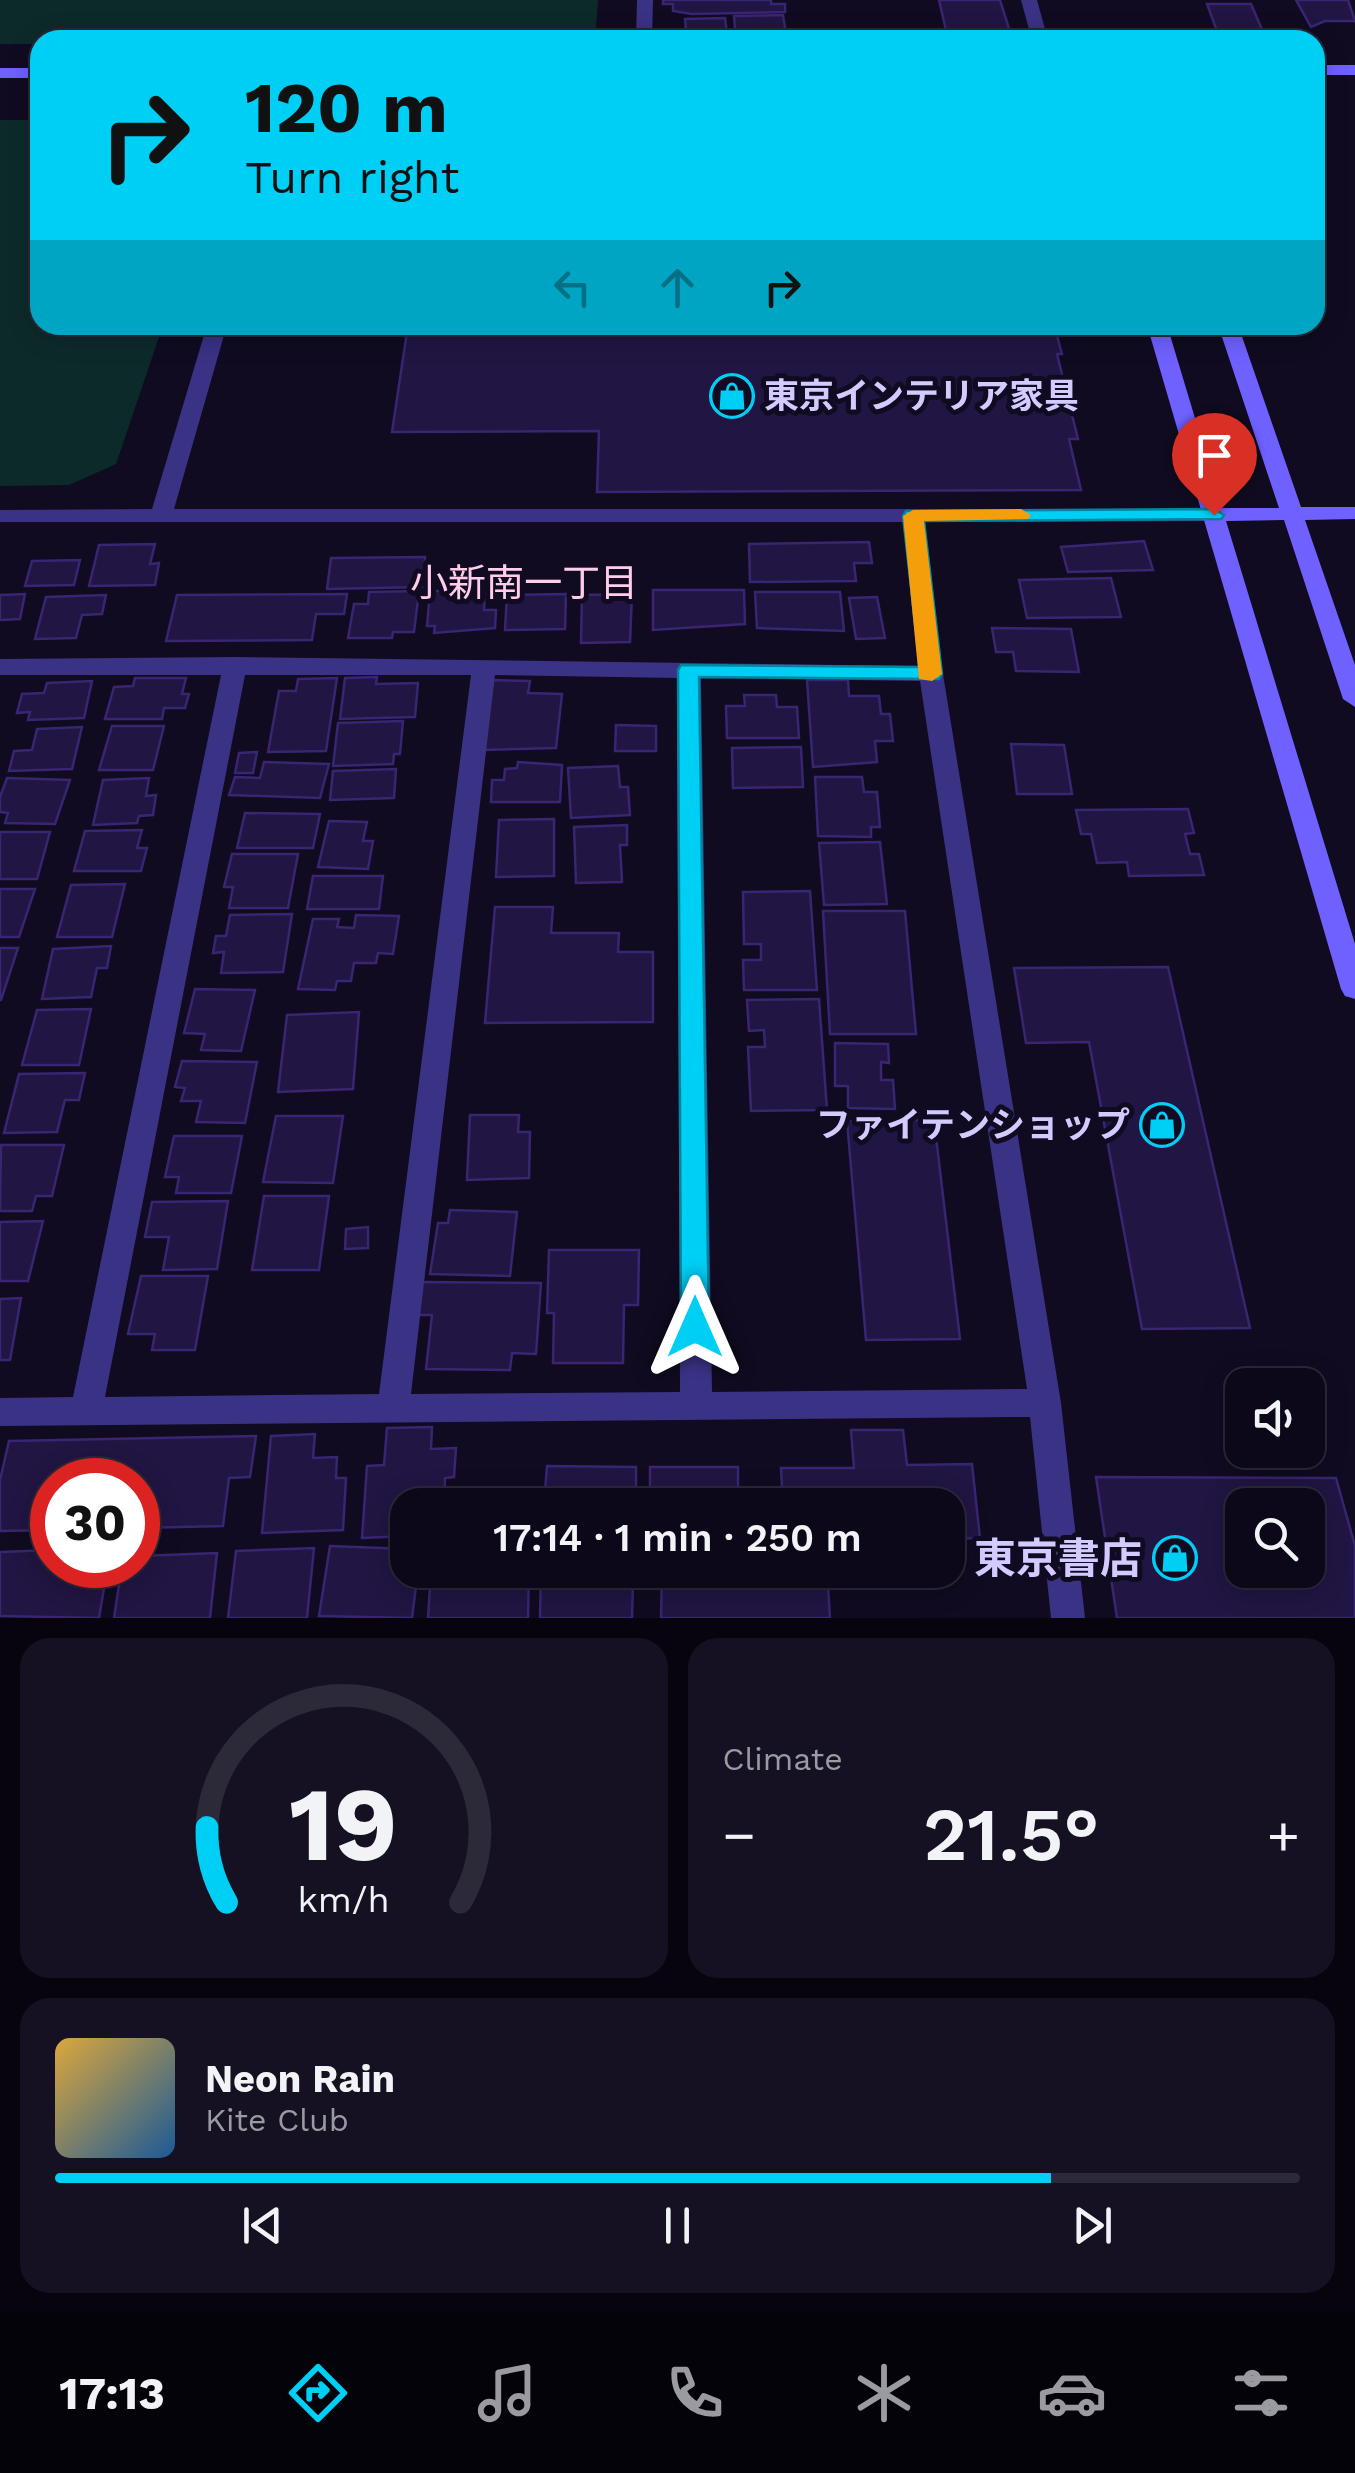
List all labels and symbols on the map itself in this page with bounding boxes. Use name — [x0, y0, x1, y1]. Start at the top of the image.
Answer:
shop icon: 東京インテリア家具 — [709, 373, 755, 419]
place label: 東京インテリア家具 — [764, 375, 1079, 417]
pin — [1172, 413, 1257, 516]
district label: 小新南一丁目 — [410, 561, 638, 605]
shop icon: ファイテンショップ — [1139, 1102, 1185, 1148]
place label: ファイテンショップ — [816, 1104, 1130, 1146]
position arrow — [643, 1275, 747, 1379]
speed limit sign: 30 — [30, 1458, 160, 1588]
place label: 東京書店 — [974, 1534, 1142, 1583]
shop icon: 東京書店 — [1152, 1535, 1198, 1581]

